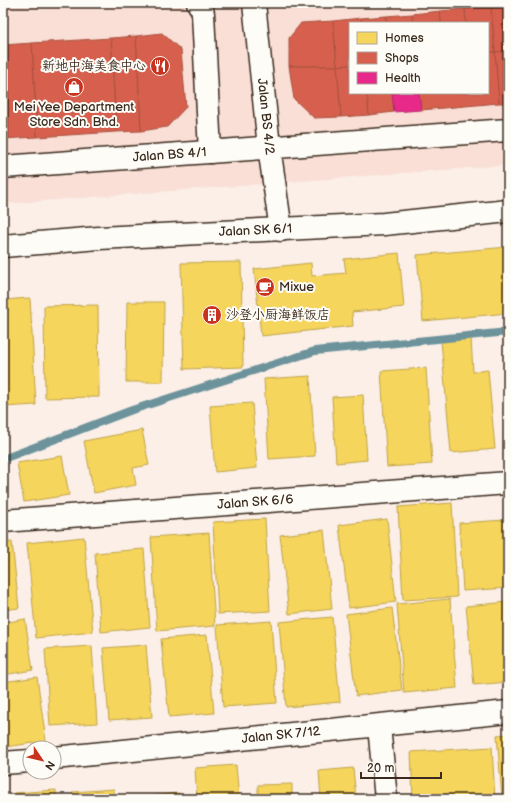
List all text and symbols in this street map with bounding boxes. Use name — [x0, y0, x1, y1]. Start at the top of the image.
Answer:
legend — [349, 22, 489, 94]
text: Homes — [385, 31, 424, 46]
text: Shops — [385, 51, 419, 66]
restaurant icon: 新地中海美食中心 — [149, 55, 171, 77]
place label: 新地中海美食中心 — [42, 58, 146, 74]
text: Health — [385, 71, 421, 86]
shop icon: Mei Yee Department Store Sdn. Bhd. — [63, 76, 85, 98]
street label: Jalan BS 4/2 — [254, 77, 278, 156]
place label: Mei Yee Department Store Sdn. Bhd. — [14, 99, 134, 130]
street label: Jalan BS 4/1 — [132, 144, 207, 165]
street label: Jalan SK 6/1 — [218, 221, 292, 240]
cafe icon: Mixue — [254, 276, 276, 298]
place label: Mixue — [279, 279, 314, 295]
building icon: 沙登小厨海鲜饭店 — [201, 304, 223, 326]
place label: 沙登小厨海鲜饭店 — [226, 307, 330, 323]
street label: Jalan SK 6/6 — [217, 491, 294, 513]
street label: Jalan SK 7/12 — [241, 723, 321, 747]
north arrow — [22, 740, 62, 780]
scale bar — [361, 754, 441, 780]
text: N — [42, 758, 57, 773]
text: 20 m — [367, 761, 394, 776]

